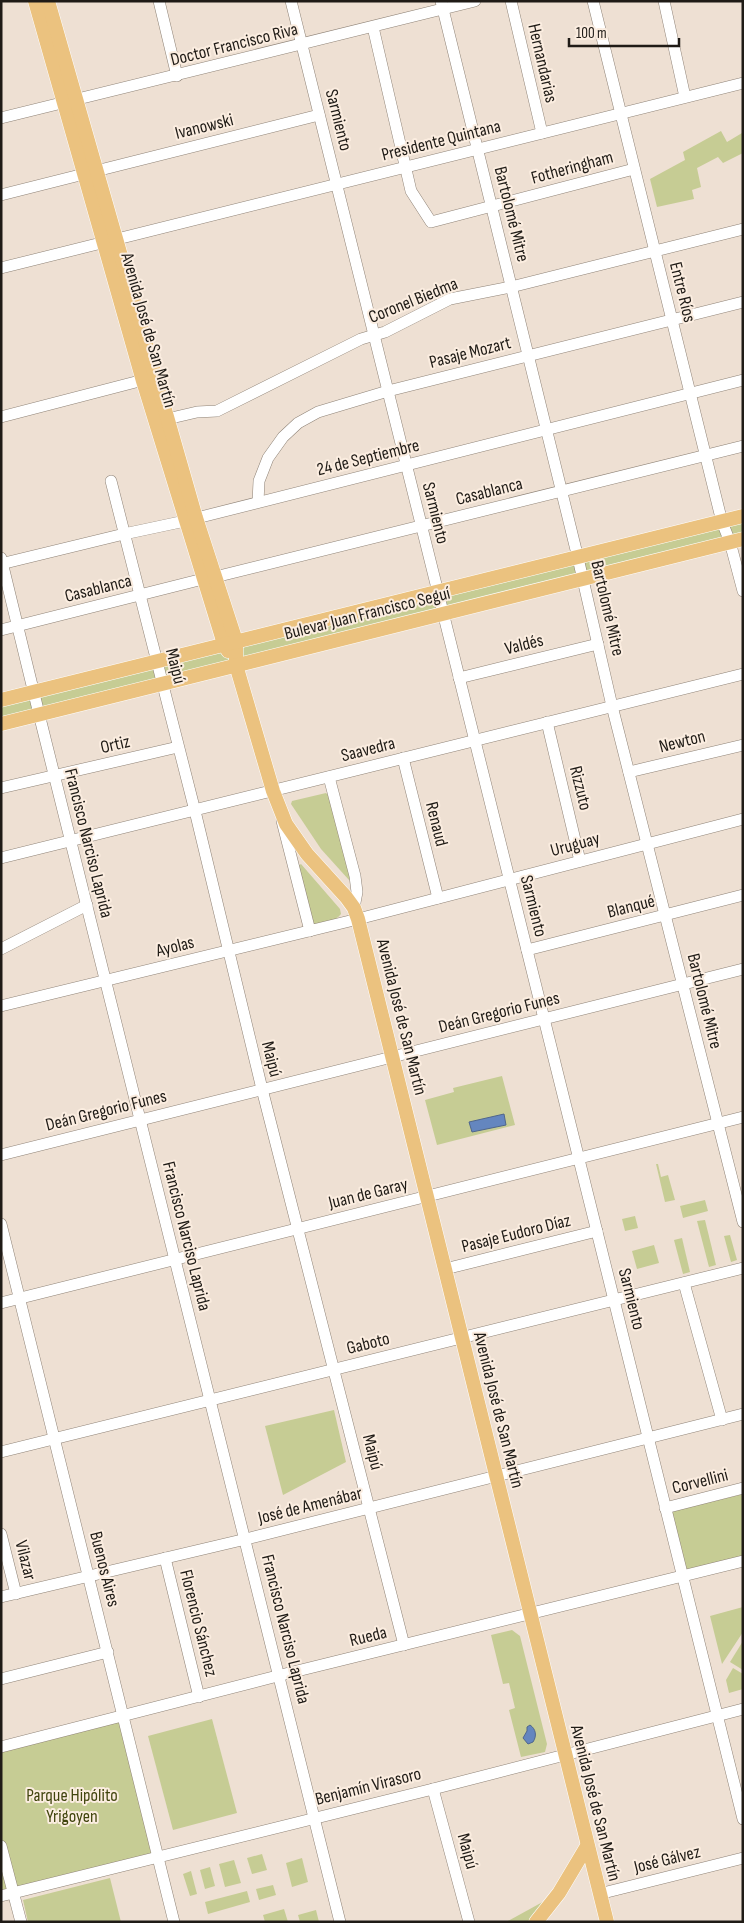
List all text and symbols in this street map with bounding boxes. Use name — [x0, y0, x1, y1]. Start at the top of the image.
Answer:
scale bar — [569, 15, 679, 47]
street label: Doctor Francisco Riva — [168, 19, 300, 70]
street label: Hernandarias — [523, 22, 562, 105]
text: 100 m — [576, 24, 607, 43]
street label: Sarmiento — [321, 87, 356, 153]
street label: Ivanowski — [173, 109, 235, 144]
street label: Presidente Quintana — [379, 116, 503, 165]
street label: Fotheringham — [529, 146, 615, 189]
street label: Bartolomé Mitre — [490, 164, 533, 264]
street label: Avenida José de San Martín — [116, 249, 181, 410]
street label: Entre Ríos — [665, 260, 700, 324]
street label: Coronel Biedma — [366, 273, 461, 328]
street label: Pasaje Mozart — [427, 332, 514, 373]
street label: 24 de Septiembre — [315, 435, 422, 480]
street label: Casablanca — [454, 473, 525, 510]
street label: Sarmiento — [418, 480, 453, 546]
street label: Bartolomé Mitre — [586, 558, 629, 658]
street label: Casablanca — [63, 570, 134, 607]
street label: Bulevar Juan Francisco Seguí — [282, 583, 453, 644]
street label: Valdés — [503, 630, 546, 659]
street label: Maipú — [161, 646, 190, 686]
street label: Newton — [657, 726, 707, 757]
street label: Ortiz — [98, 731, 132, 758]
street label: Saavedra — [339, 733, 397, 766]
street label: Rizzuto — [565, 764, 596, 812]
street label: Francisco Narciso Laprida — [60, 766, 117, 920]
street label: Renaud — [421, 800, 452, 848]
street label: Uruguay — [548, 828, 602, 861]
street label: Sarmiento — [516, 873, 551, 939]
street label: Blanqué — [605, 890, 657, 923]
street label: Ayolas — [153, 932, 196, 962]
street label: Avenida José de San Martín — [372, 936, 431, 1097]
street label: Bartolomé Mitre — [683, 951, 726, 1051]
street label: Deán Gregorio Funes — [436, 987, 562, 1038]
street label: Maipú — [257, 1039, 286, 1079]
street label: Deán Gregorio Funes — [43, 1085, 169, 1136]
street label: Francisco Narciso Laprida — [158, 1159, 215, 1313]
street label: Juan de Garay — [325, 1174, 410, 1214]
street label: Pasaje Eudoro Díaz — [459, 1210, 573, 1257]
street label: Sarmiento — [614, 1266, 649, 1332]
street label: Gaboto — [344, 1328, 392, 1359]
street label: Avenida José de San Martín — [469, 1329, 528, 1490]
street label: Maipú — [358, 1432, 387, 1472]
street label: Corvellini — [670, 1464, 730, 1499]
street label: José de Amenábar — [255, 1482, 364, 1529]
street label: Buenos Aires — [85, 1529, 124, 1609]
street label: Vilazar — [10, 1538, 41, 1582]
street label: Francisco Narciso Laprida — [257, 1552, 314, 1706]
street label: Florencio Sánchez — [175, 1568, 222, 1679]
street label: Rueda — [347, 1622, 389, 1651]
street label: Avenida José de San Martín — [566, 1722, 625, 1883]
street label: Benjamín Virasoro — [313, 1763, 423, 1810]
park label: Parque Hipólito Yrigoyen — [26, 1785, 118, 1827]
street label: Maipú — [453, 1831, 482, 1871]
street label: José Gálvez — [631, 1841, 703, 1878]

